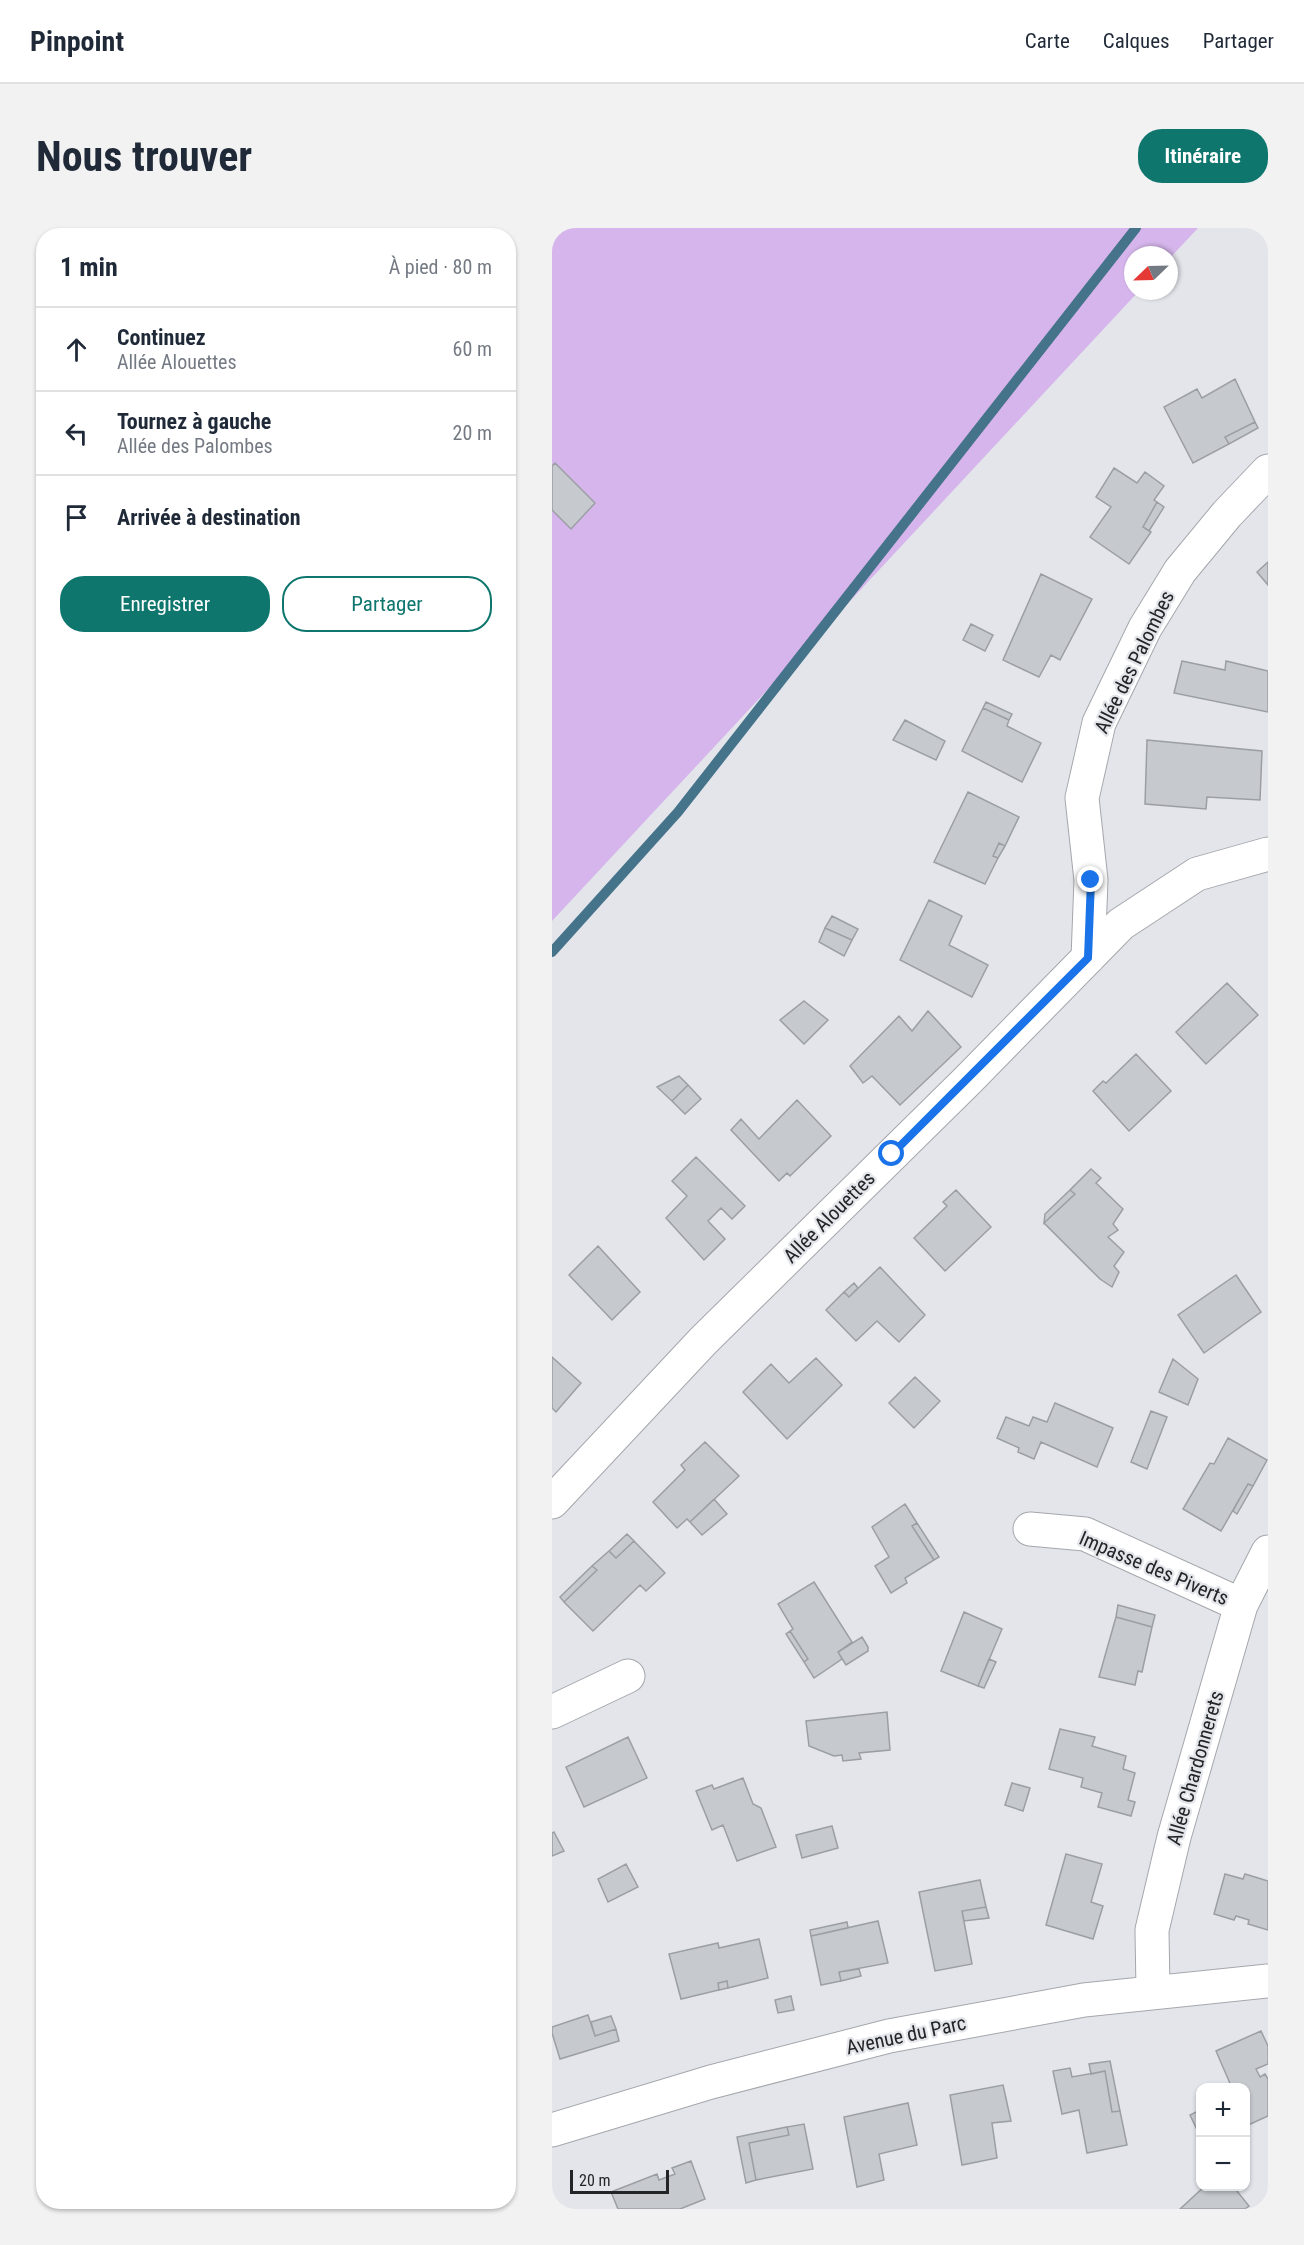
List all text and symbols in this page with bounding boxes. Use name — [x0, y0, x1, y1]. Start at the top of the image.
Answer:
text: Pinpoint — [30, 25, 124, 58]
text: Carte — [1025, 29, 1070, 53]
text: Calques — [1103, 29, 1170, 53]
text: Partager — [1203, 29, 1274, 53]
button: Itinéraire — [1138, 129, 1268, 183]
text: Nous trouver — [36, 132, 252, 181]
north arrow — [1124, 246, 1178, 300]
text: 1 min — [60, 252, 118, 282]
text: À pied · 80 m — [389, 255, 492, 279]
text: Continuez — [117, 325, 206, 350]
icon: ahead — [60, 333, 93, 366]
text: 60 m — [453, 337, 492, 361]
text: Allée Alouettes — [117, 350, 237, 374]
text: Tournez à gauche — [117, 409, 271, 434]
icon: left — [60, 417, 93, 450]
text: 20 m — [453, 421, 492, 445]
text: Allée des Palombes — [117, 434, 273, 458]
icon: arrive — [60, 501, 93, 534]
text: Arrivée à destination — [117, 505, 301, 530]
button: Enregistrer — [60, 576, 270, 632]
button: Partager — [282, 576, 492, 632]
street label: Allée des Palombes — [1089, 587, 1179, 737]
route end — [1077, 866, 1103, 892]
route start — [878, 1140, 904, 1166]
street label: Allée Alouettes — [778, 1166, 880, 1268]
street label: Impasse des Piverts — [1076, 1526, 1232, 1610]
street label: Allée Chardonnerets — [1161, 1688, 1229, 1848]
street label: Avenue du Parc — [844, 2011, 968, 2059]
map controls — [1196, 2083, 1250, 2191]
button: + — [1196, 2083, 1250, 2137]
button: − — [1196, 2137, 1250, 2191]
scale bar — [570, 2167, 669, 2194]
text: 20 m — [579, 2171, 611, 2190]

